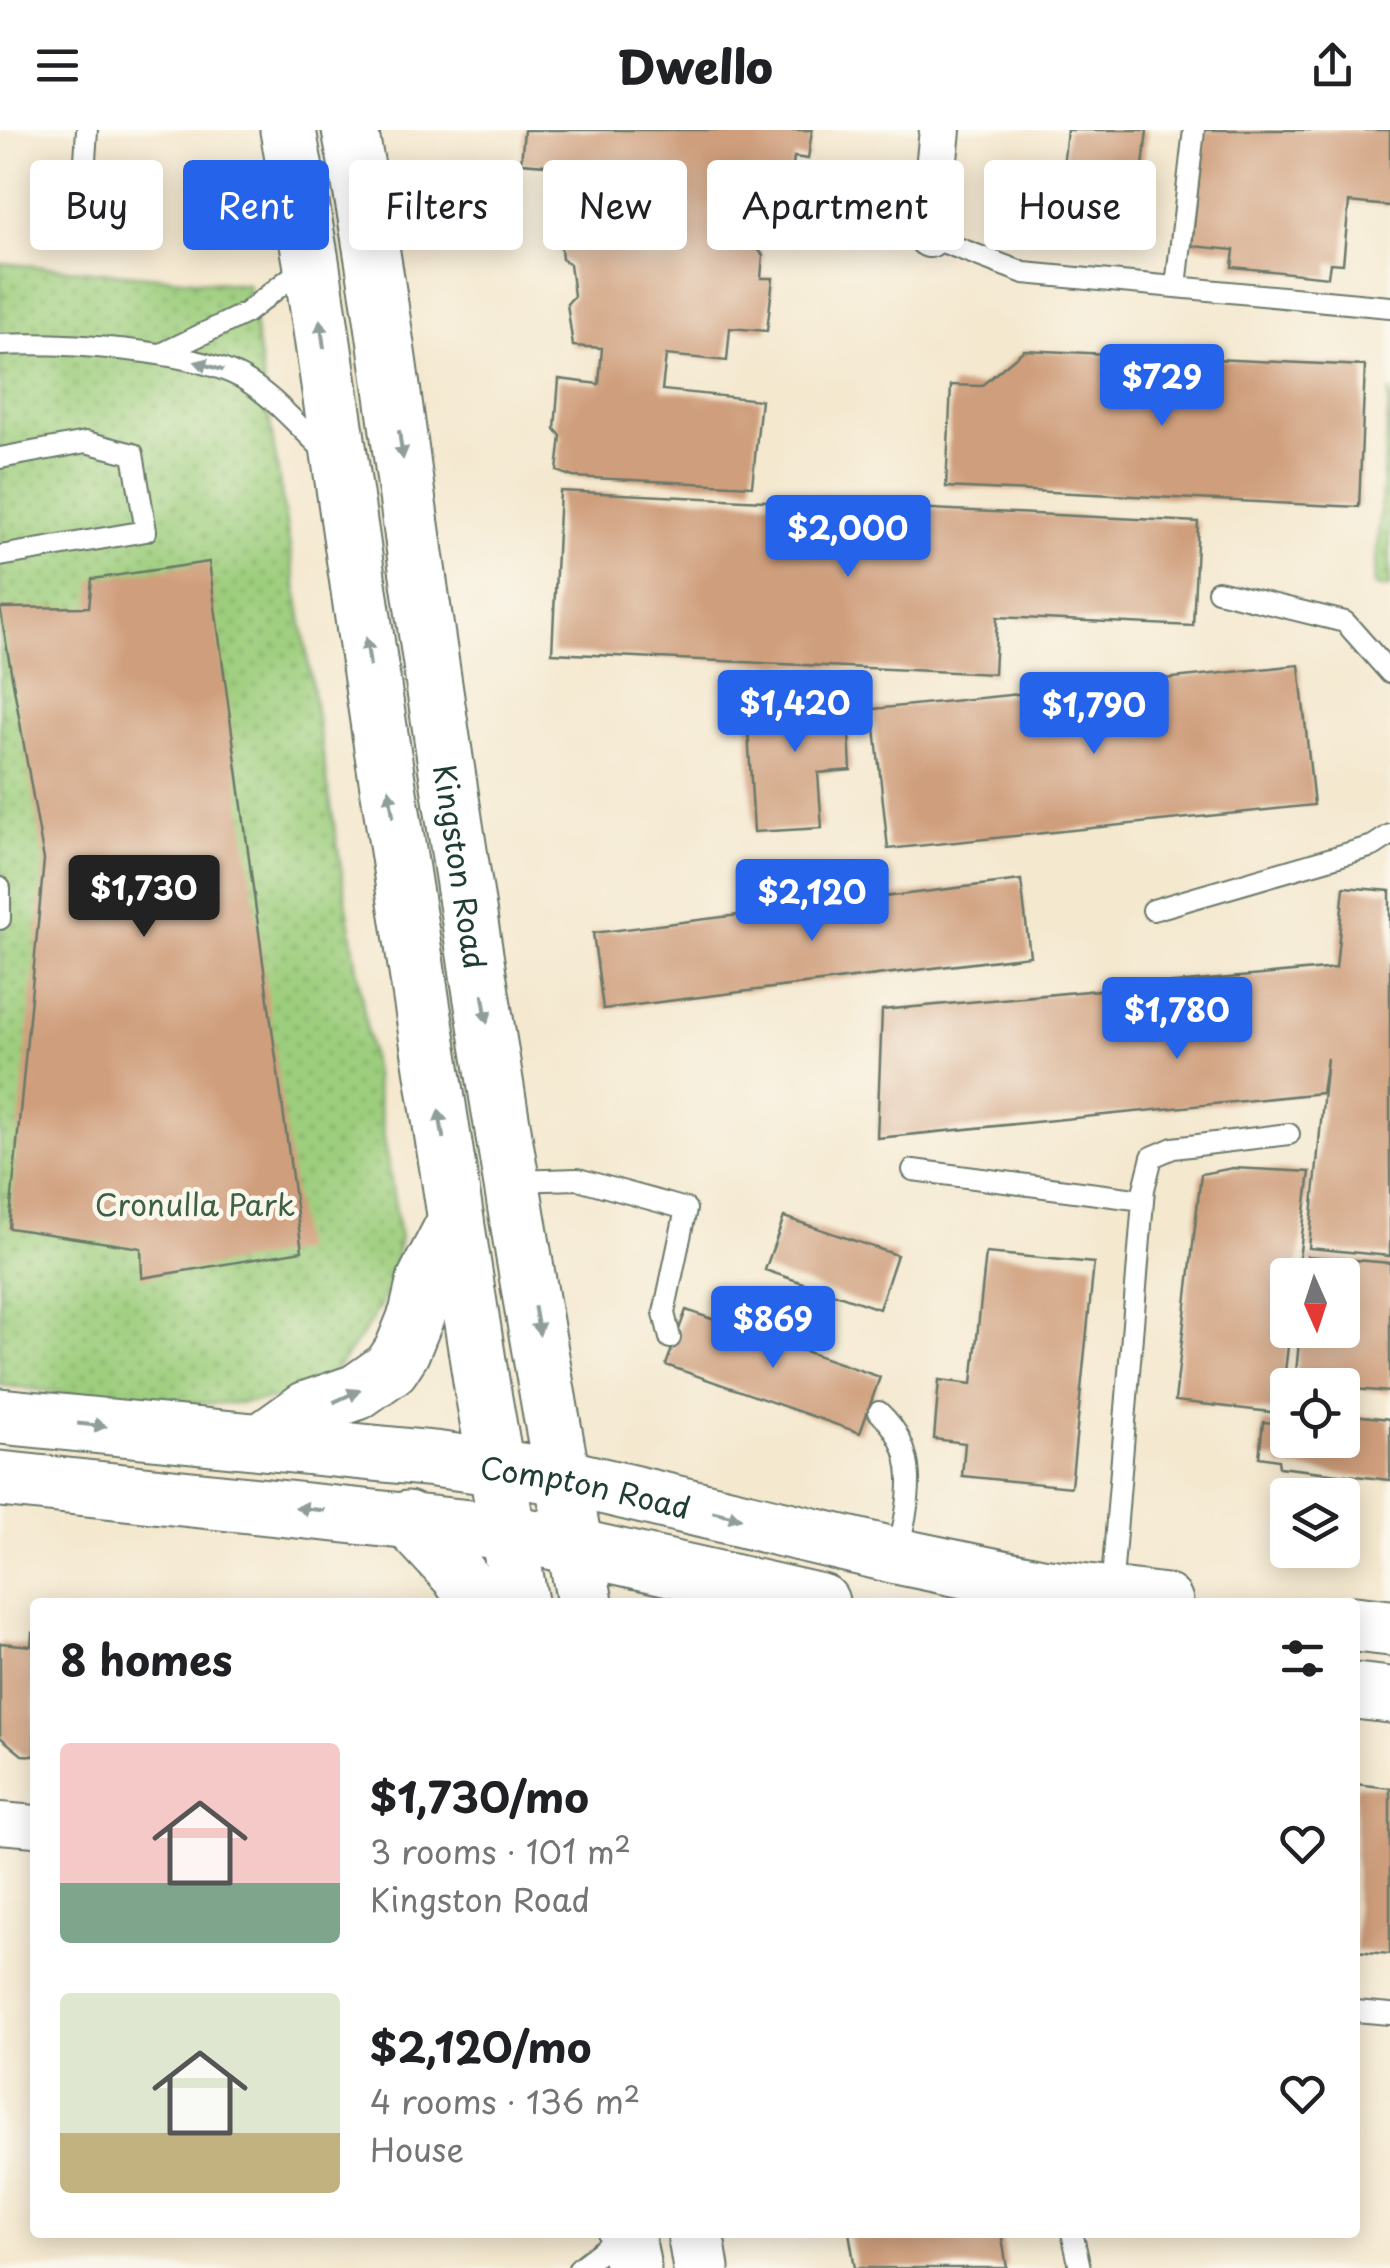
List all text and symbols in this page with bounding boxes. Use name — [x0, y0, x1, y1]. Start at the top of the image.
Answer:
text: Dwello — [617, 31, 773, 99]
icon: menu — [30, 38, 85, 93]
icon: share — [1305, 38, 1360, 93]
chip: Buy — [30, 160, 163, 250]
chip: Rent — [183, 160, 329, 250]
chip: Filters — [349, 160, 523, 250]
chip: New — [543, 160, 687, 250]
chip: Apartment — [707, 160, 964, 250]
chip: House — [984, 160, 1156, 250]
one-way arrow — [313, 317, 329, 349]
pin: $729 — [1103, 344, 1221, 429]
text: $729 — [1122, 352, 1202, 400]
one-way arrow — [193, 358, 223, 373]
one-way arrow — [393, 430, 409, 461]
pin: $2,000 — [767, 495, 929, 580]
text: $2,000 — [788, 503, 908, 551]
one-way arrow — [359, 636, 375, 667]
pin: $1,420 — [714, 670, 876, 755]
pin: $1,790 — [1013, 672, 1175, 757]
text: $1,420 — [740, 678, 850, 726]
text: $1,790 — [1042, 680, 1146, 728]
street label: Kingston Road — [424, 761, 499, 972]
one-way arrow — [382, 786, 398, 818]
pin: $1,730 — [63, 855, 225, 940]
pin: $2,120 — [731, 859, 893, 944]
text: $1,730 — [91, 863, 197, 911]
text: $2,120 — [758, 867, 866, 915]
pin: $1,780 — [1096, 977, 1258, 1062]
text: $1,780 — [1124, 985, 1230, 1033]
one-way arrow — [478, 993, 493, 1025]
one-way arrow — [433, 1107, 449, 1139]
park label: Cronulla Park — [95, 1181, 295, 1226]
north arrow — [1270, 1258, 1360, 1348]
map controls — [1270, 1258, 1360, 1568]
pin: $869 — [714, 1286, 832, 1371]
text: $869 — [733, 1294, 813, 1342]
one-way arrow — [530, 1306, 545, 1338]
button: locate — [1270, 1368, 1360, 1458]
one-way arrow — [333, 1387, 362, 1404]
one-way arrow — [77, 1417, 109, 1433]
street label: Compton Road — [477, 1443, 695, 1529]
button: layers — [1270, 1478, 1360, 1568]
one-way arrow — [293, 1501, 325, 1517]
one-way arrow — [712, 1508, 743, 1523]
text: 8 homes — [60, 1627, 233, 1690]
icon: filters — [1275, 1631, 1330, 1686]
text: $1,730/mo — [370, 1764, 589, 1827]
icon: home — [140, 1783, 260, 1903]
icon: heart — [1275, 1816, 1330, 1871]
text: 3 rooms · 101 m² — [370, 1827, 631, 1875]
text: Kingston Road — [370, 1875, 590, 1923]
text: $2,120/mo — [370, 2014, 592, 2077]
icon: home — [140, 2033, 260, 2153]
icon: heart — [1275, 2066, 1330, 2121]
text: 4 rooms · 136 m² — [370, 2077, 640, 2125]
text: House — [370, 2125, 464, 2173]

